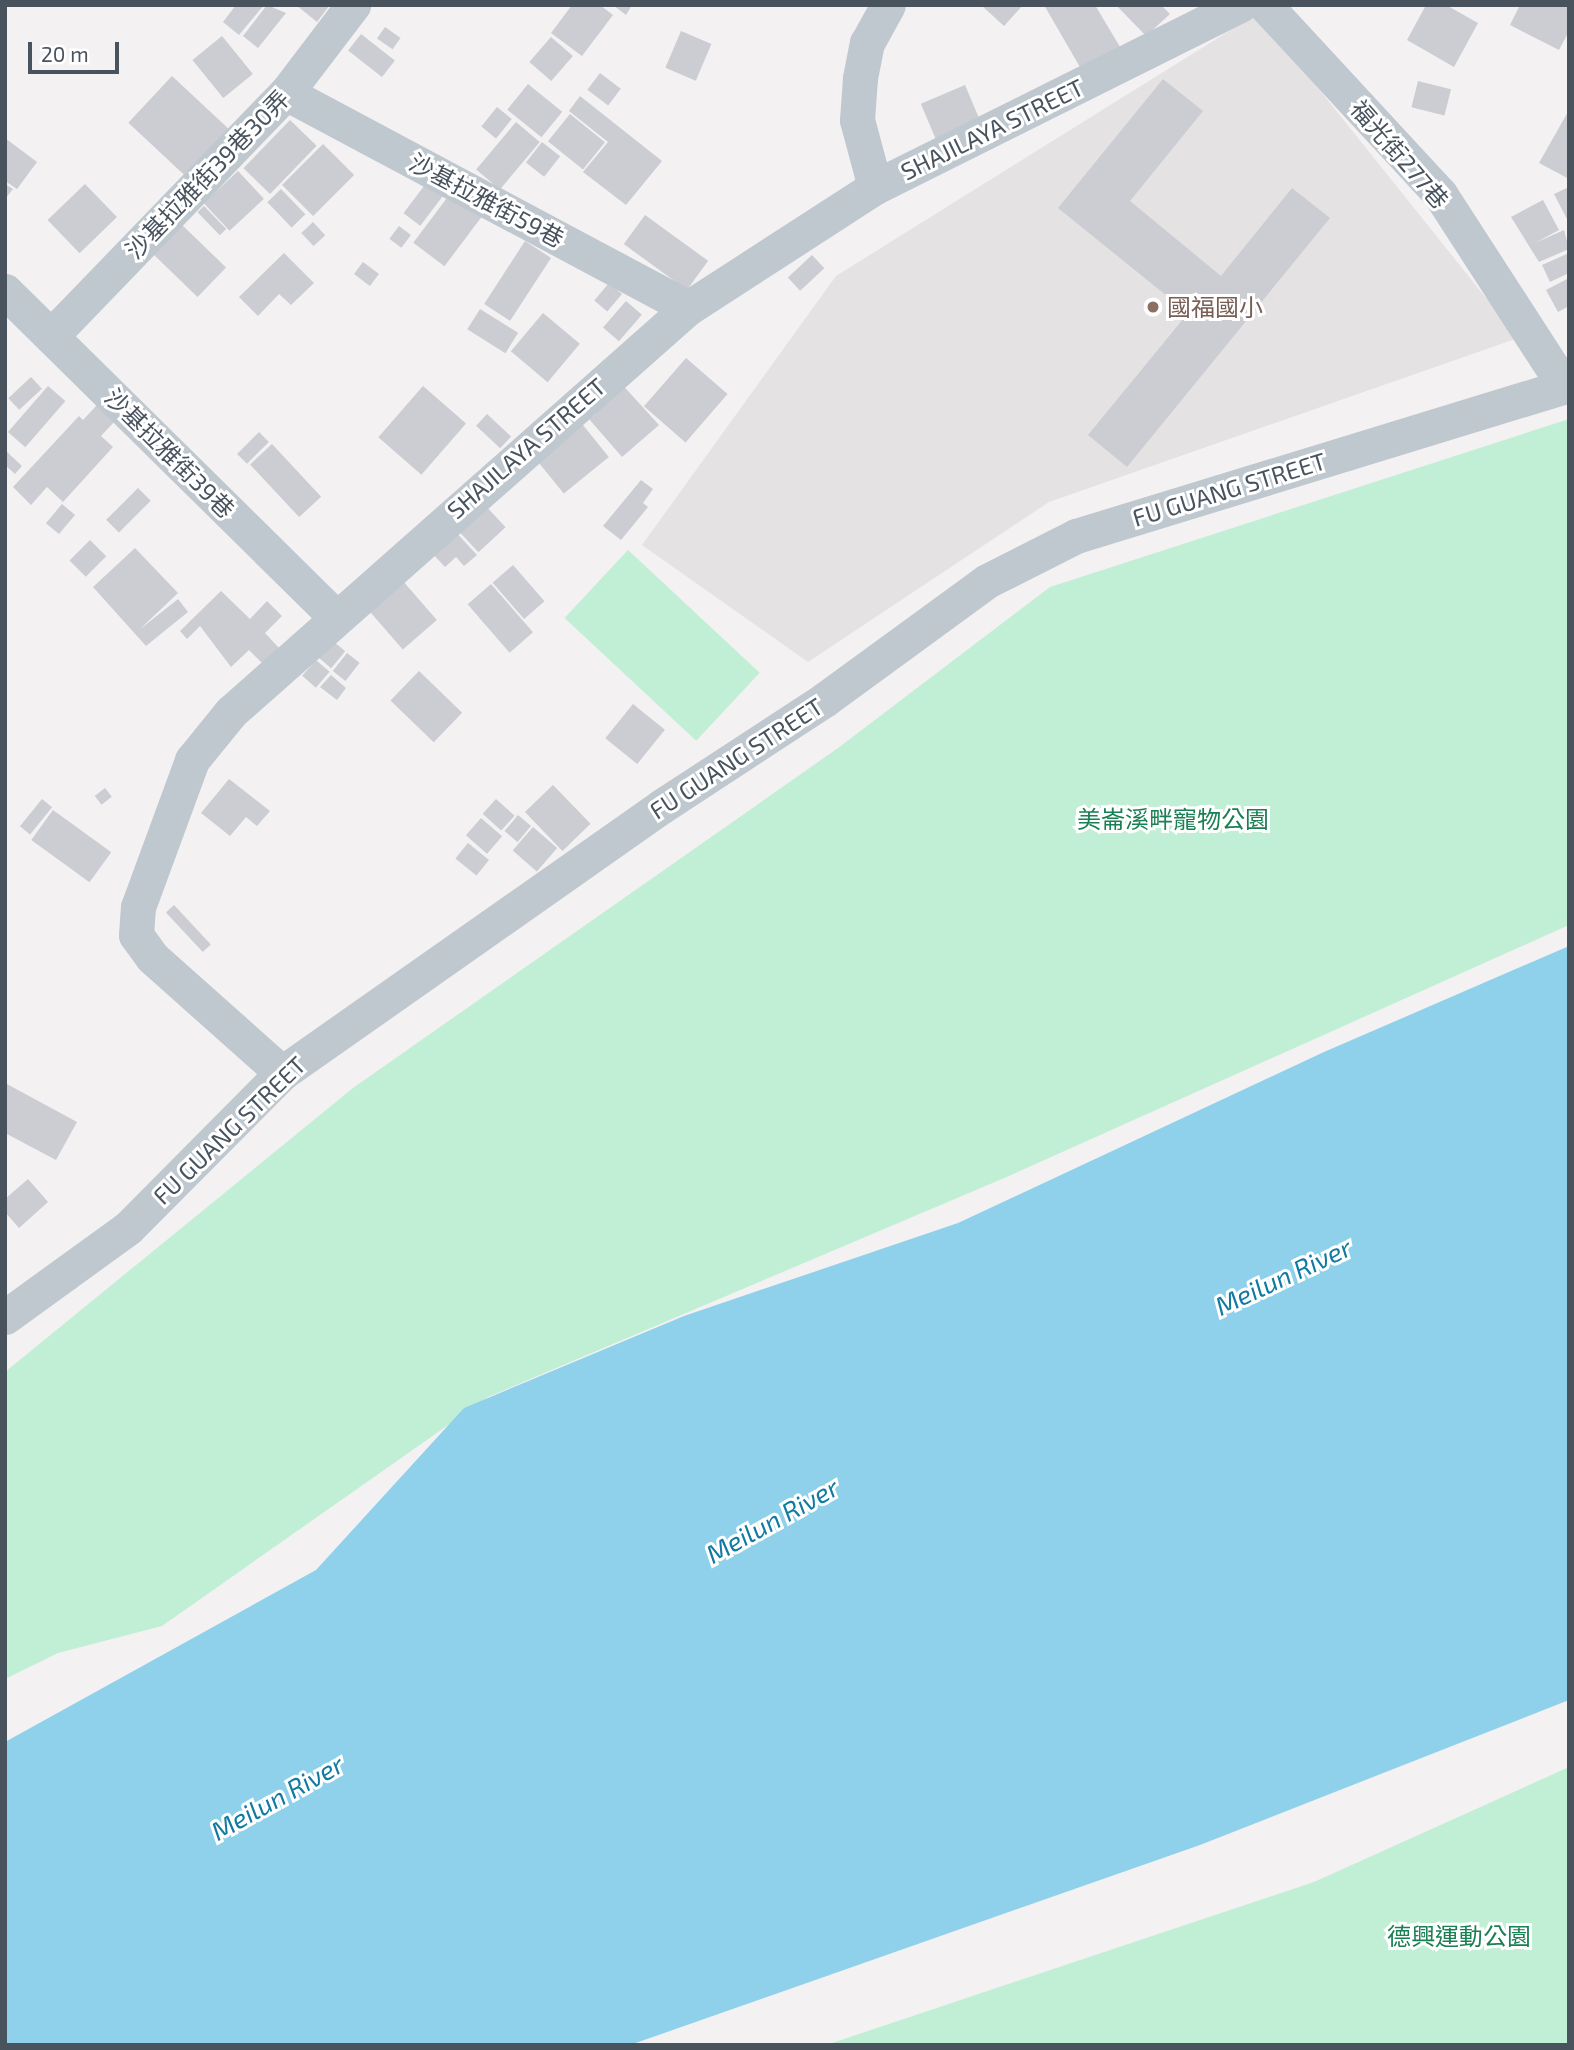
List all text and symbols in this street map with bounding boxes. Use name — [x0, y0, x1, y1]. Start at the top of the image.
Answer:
scale bar — [32, 28, 122, 72]
text: 20 m — [41, 41, 89, 66]
street label: SHAJILAYA STREET — [896, 72, 1088, 186]
street label: 沙基拉雅街39巷30弄 — [119, 84, 295, 264]
street label: 福光街277巷 — [1345, 94, 1455, 214]
street label: 沙基拉雅街59巷 — [405, 147, 569, 253]
place label: 國福國小 — [1167, 293, 1263, 321]
marker: 國福國小 — [1145, 299, 1161, 315]
street label: SHAJILAYA STREET — [441, 371, 611, 525]
street label: 沙基拉雅街39巷 — [99, 382, 241, 524]
street label: FU GUANG STREET — [1129, 446, 1329, 532]
street label: FU GUANG STREET — [644, 691, 828, 825]
park label: 美崙溪畔寵物公園 — [1077, 805, 1269, 833]
street label: FU GUANG STREET — [147, 1050, 311, 1210]
water label: Meilun River — [1210, 1231, 1356, 1321]
water label: Meilun River — [700, 1471, 844, 1569]
water label: Meilun River — [205, 1748, 349, 1846]
park label: 德興運動公園 — [1387, 1922, 1531, 1950]

